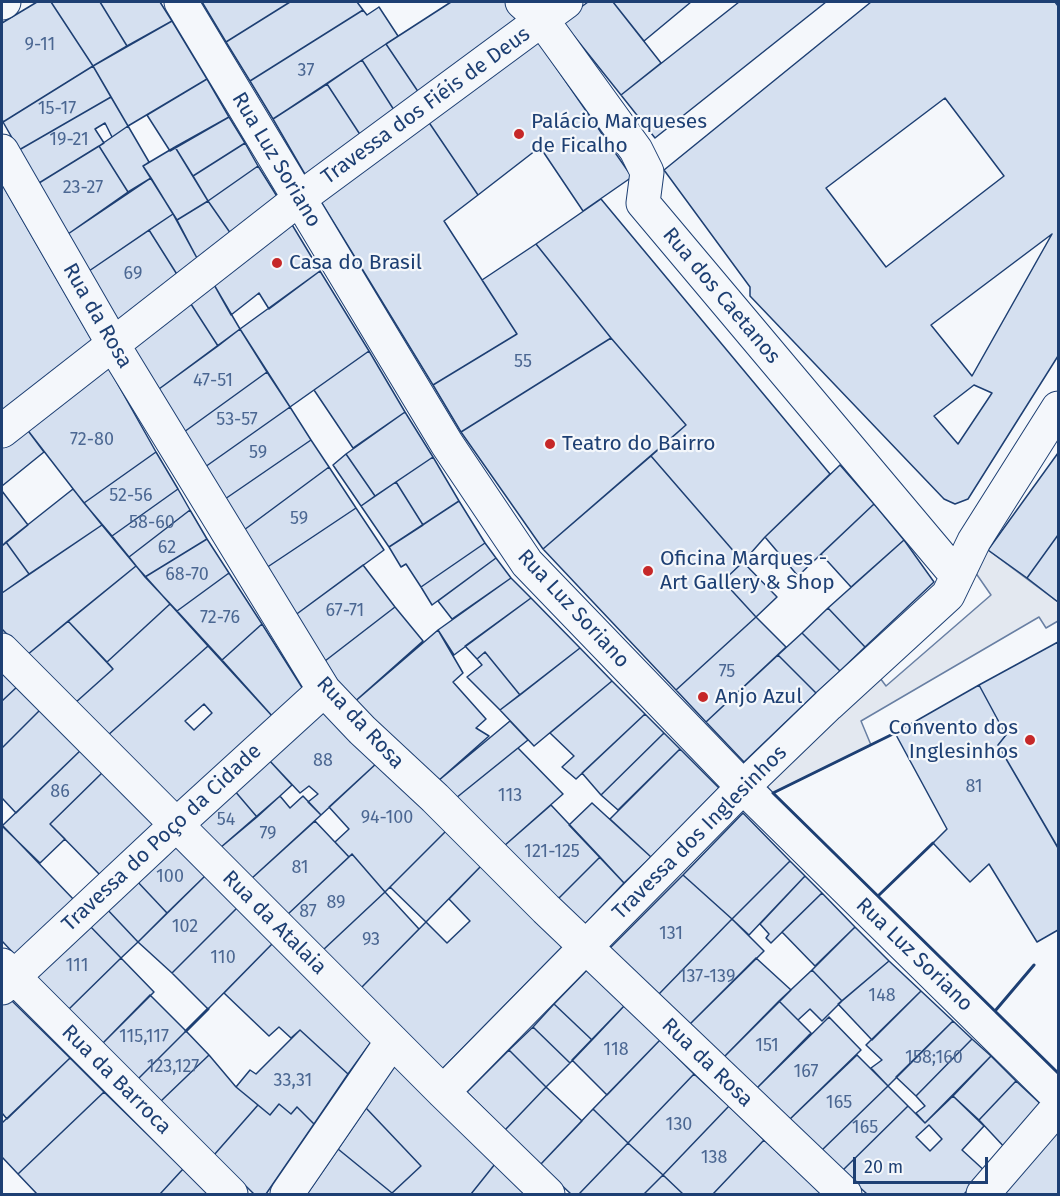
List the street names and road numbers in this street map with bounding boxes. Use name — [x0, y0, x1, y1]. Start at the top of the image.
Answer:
street label: Travessa dos Fiéis de Deus — [317, 22, 535, 190]
street label: Rua Luz Soriano — [226, 88, 326, 232]
street label: Rua dos Caetanos — [657, 223, 785, 369]
street label: Rua da Rosa — [57, 259, 137, 373]
street label: Rua Luz Soriano — [512, 545, 634, 673]
street label: Rua da Rosa — [311, 672, 409, 774]
street label: Travessa do Poço da Cidade — [57, 739, 267, 937]
street label: Travessa dos Inglesinhos — [608, 741, 792, 925]
street label: Rua da Atalaia — [217, 866, 331, 980]
street label: Rua Luz Soriano — [850, 893, 978, 1017]
street label: Rua da Rosa — [656, 1013, 758, 1113]
street label: Rua da Barroca — [56, 1020, 176, 1140]

